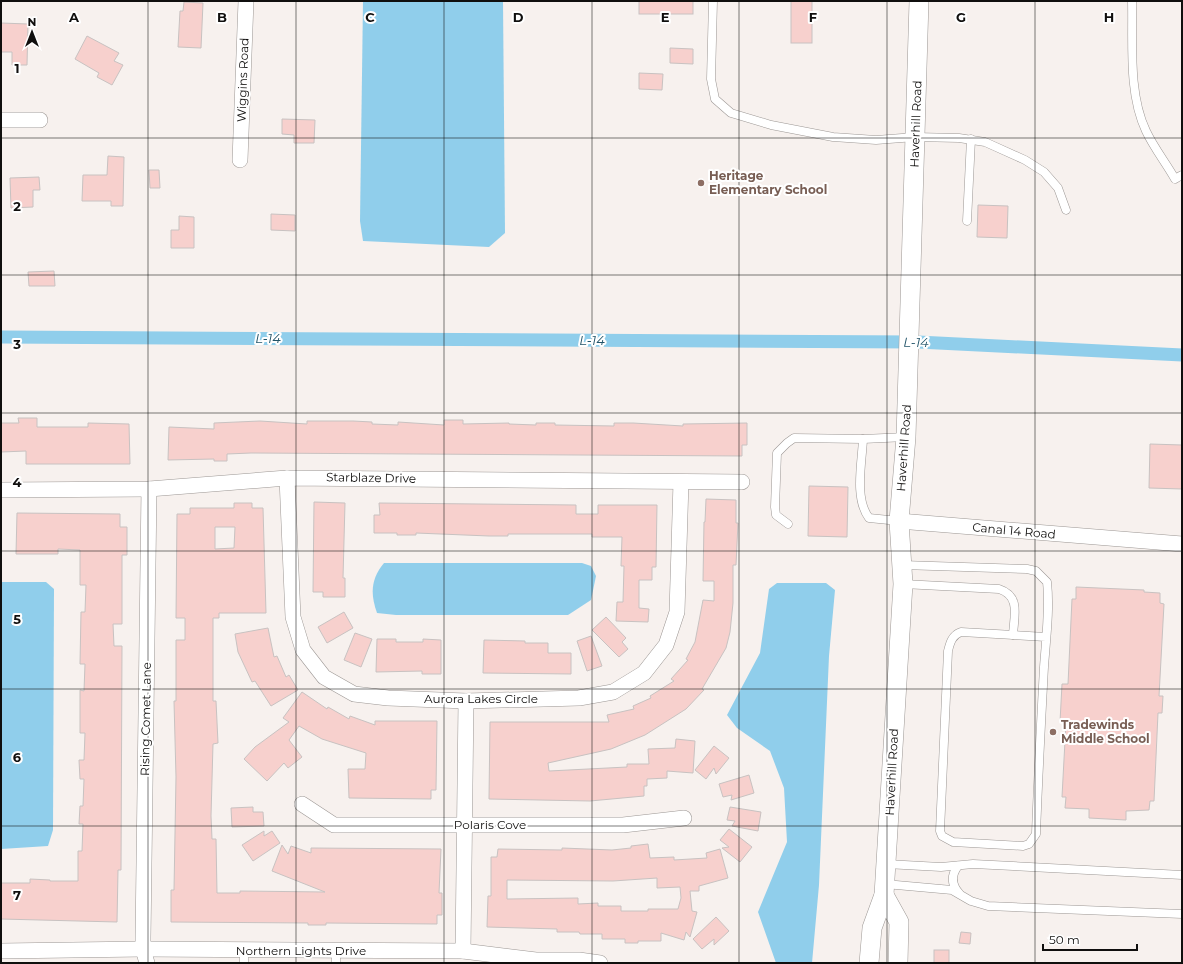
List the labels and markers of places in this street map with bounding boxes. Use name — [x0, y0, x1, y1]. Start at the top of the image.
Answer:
place label: Heritage Elementary School — [709, 168, 827, 197]
marker: Heritage Elementary School — [696, 178, 706, 188]
place label: Tradewinds Middle School — [1061, 717, 1150, 746]
marker: Tradewinds Middle School — [1048, 727, 1058, 737]

